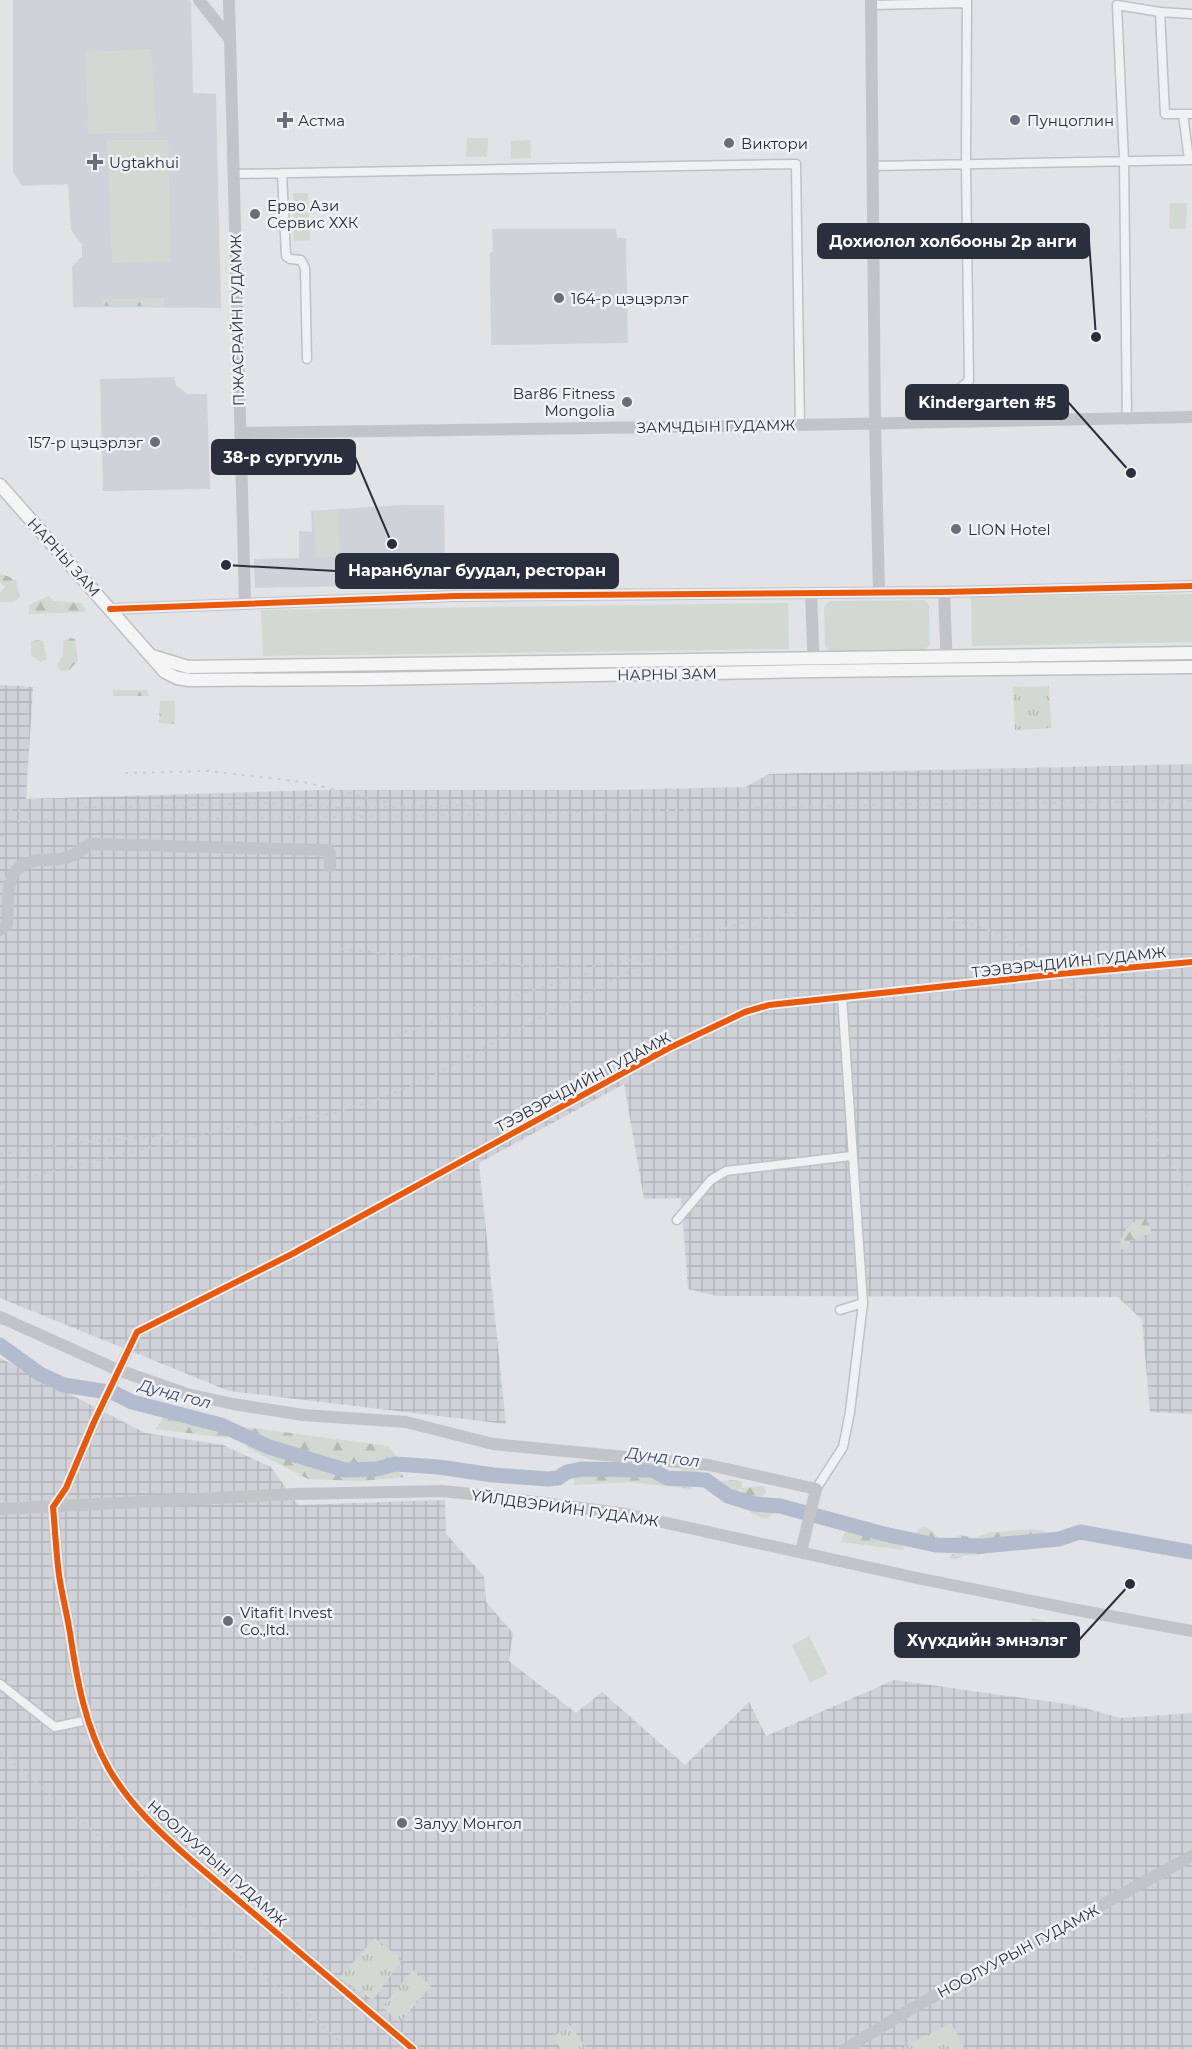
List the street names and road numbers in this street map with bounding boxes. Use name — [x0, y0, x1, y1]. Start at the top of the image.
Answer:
street label: П.ЖАСРАЙН ГУДАМЖ — [226, 234, 248, 406]
street label: ЗАМЧДЫН ГУДАМЖ — [637, 415, 795, 437]
street label: НАРНЫ ЗАМ — [24, 514, 104, 600]
street label: НАРНЫ ЗАМ — [617, 664, 717, 684]
street label: ТЭЭВЭРЧДИЙН ГУДАМЖ — [971, 942, 1167, 982]
street label: ТЭЭВЭРЧДИЙН ГУДАМЖ — [492, 1028, 674, 1136]
street label: YЙЛДВЭРИЙН ГУДАМЖ — [470, 1485, 660, 1531]
street label: НООЛУУРЫН ГУДАМЖ — [144, 1796, 290, 1930]
street label: НООЛУУРЫН ГУДАМЖ — [934, 1900, 1102, 2002]

